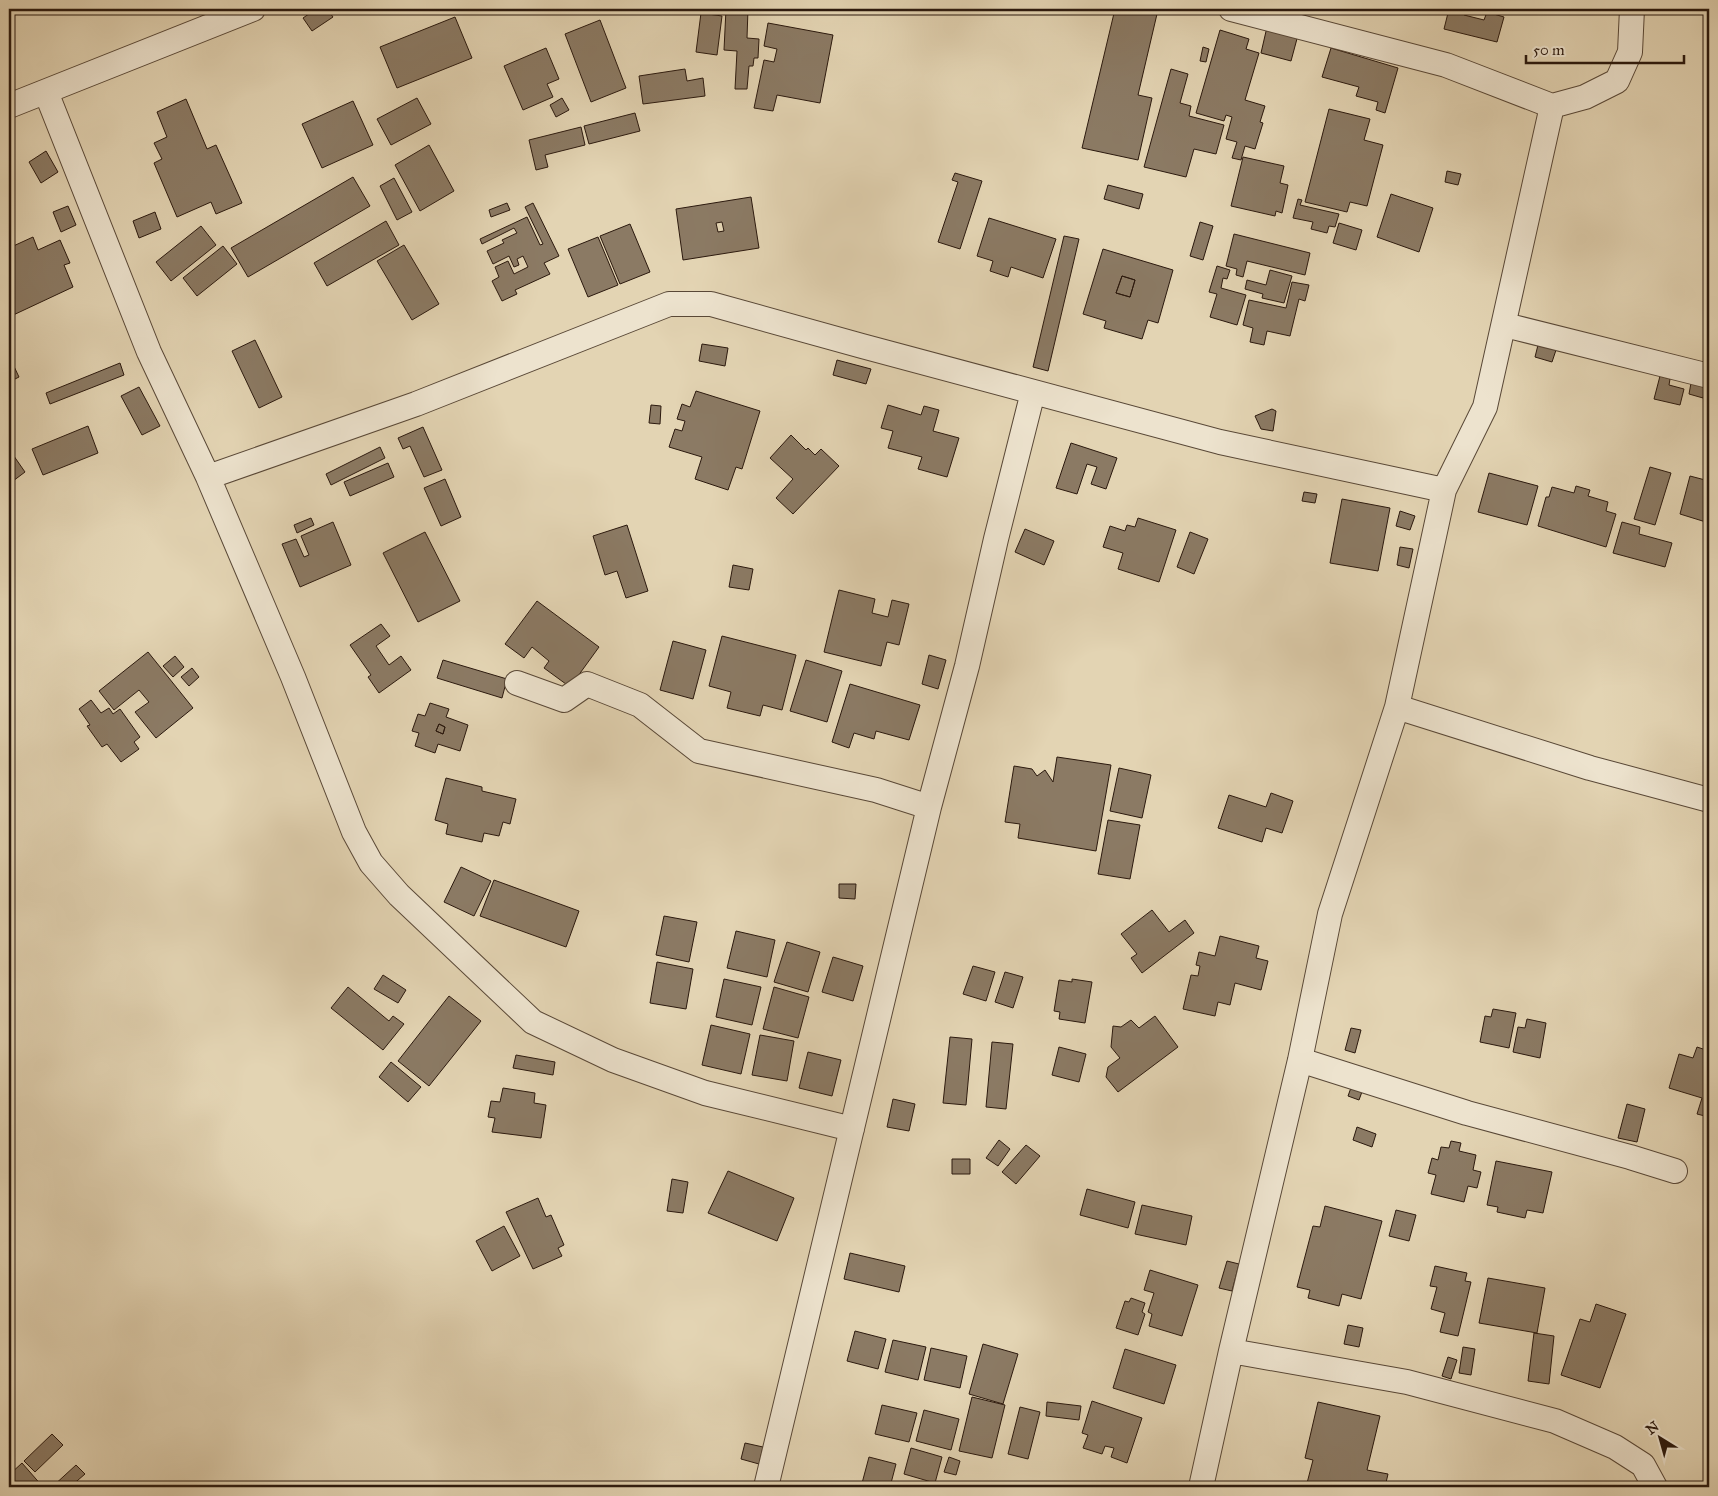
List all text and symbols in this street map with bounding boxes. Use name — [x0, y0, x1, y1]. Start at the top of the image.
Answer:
scale bar — [1526, 32, 1683, 64]
text: 50 m — [1533, 41, 1565, 59]
north arrow — [1636, 1414, 1686, 1464]
text: N — [1643, 1418, 1662, 1438]

